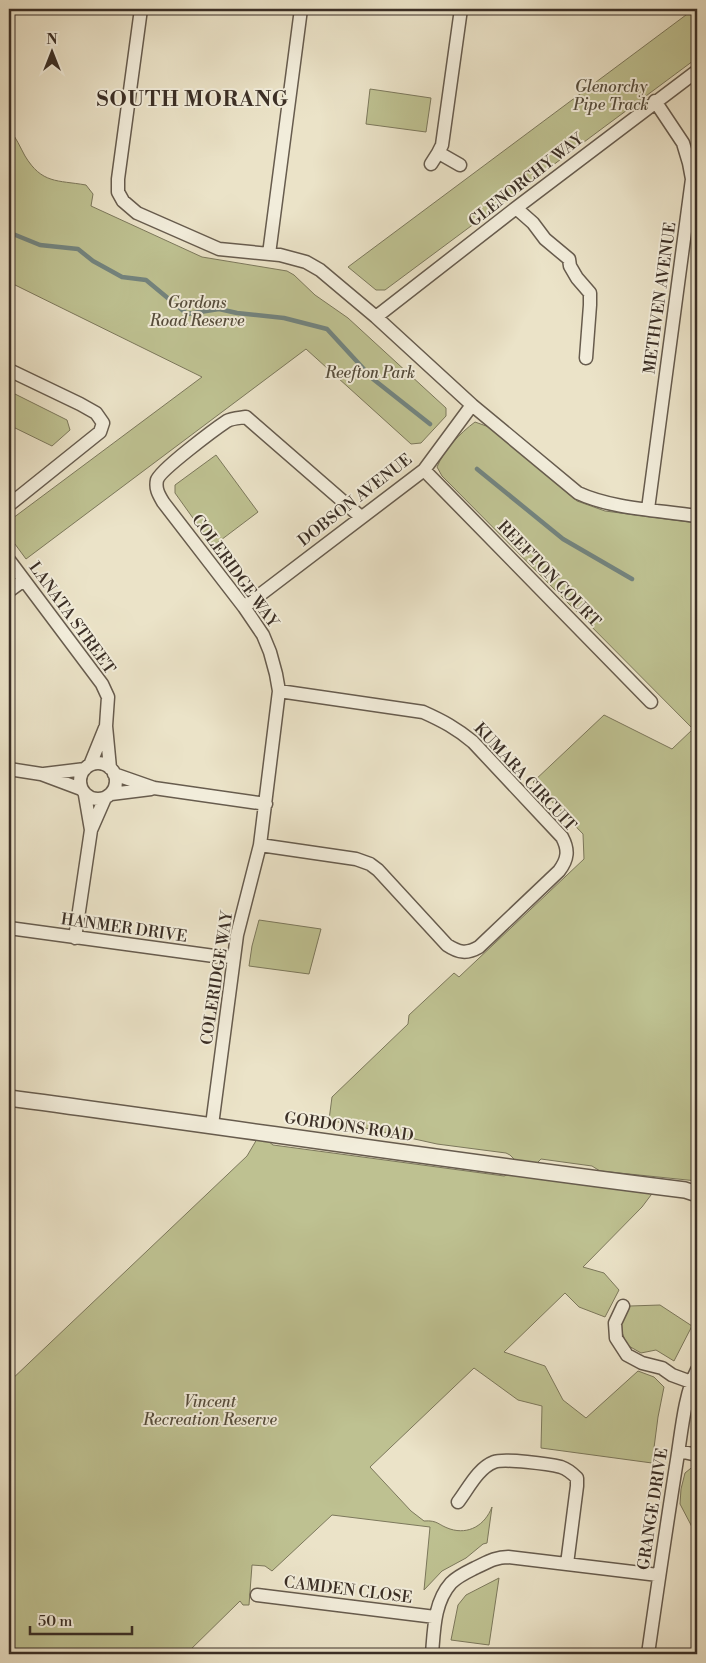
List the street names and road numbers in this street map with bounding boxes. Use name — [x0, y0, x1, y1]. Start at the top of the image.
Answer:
street label: GLENORCHY WAY — [465, 128, 589, 231]
street label: METHVEN AVENUE — [639, 221, 681, 375]
street label: DOBSON AVENUE — [294, 449, 416, 551]
street label: COLERIDGE WAY — [187, 511, 284, 633]
street label: REEFTON COURT — [493, 517, 605, 631]
street label: LANATA STREET — [24, 558, 120, 678]
street label: KUMARA CIRCUIT — [470, 719, 580, 835]
street label: COLERIDGE WAY — [197, 908, 238, 1046]
street label: HANMER DRIVE — [60, 909, 188, 947]
street label: GORDONS ROAD — [283, 1108, 415, 1146]
street label: GRANGE DRIVE — [633, 1446, 673, 1572]
street label: CAMDEN CLOSE — [283, 1572, 413, 1608]

